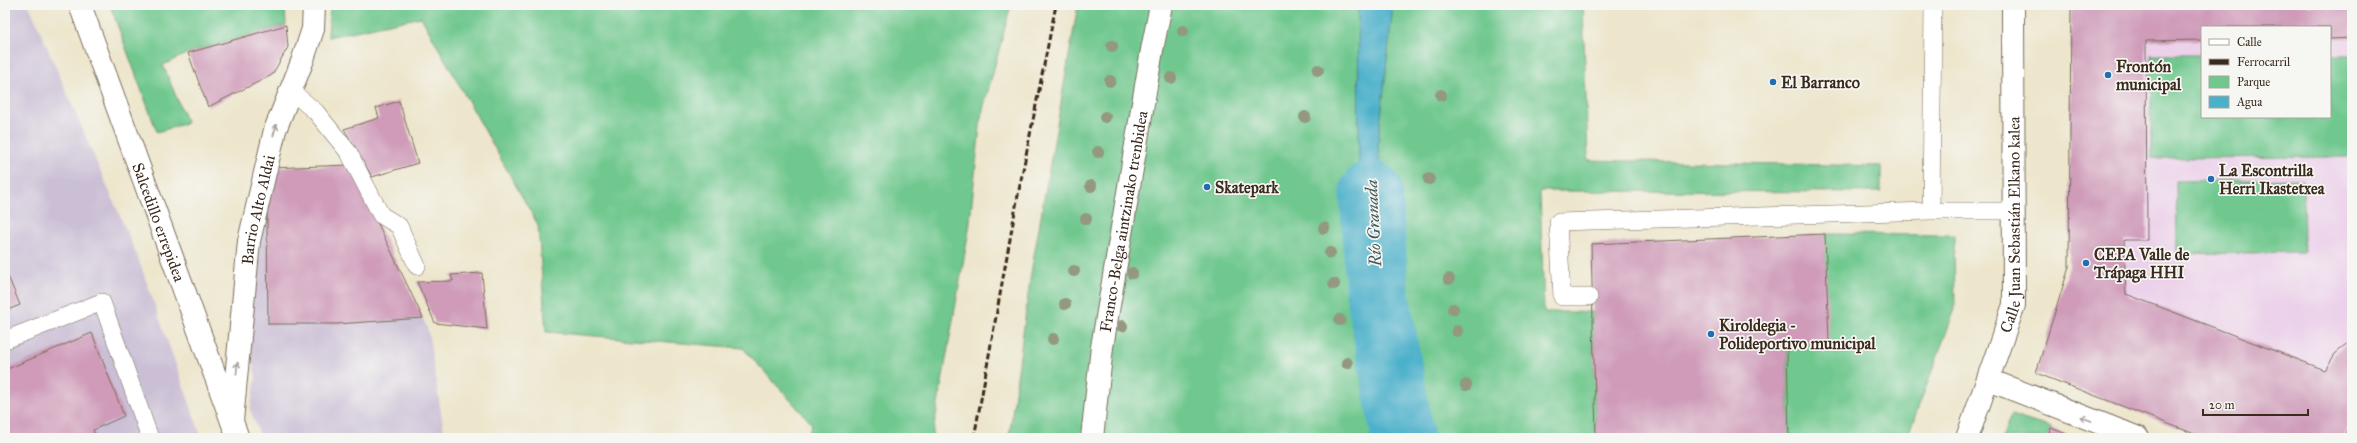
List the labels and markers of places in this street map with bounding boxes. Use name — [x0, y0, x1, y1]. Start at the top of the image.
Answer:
place label: Frontón municipal — [2115, 57, 2182, 95]
marker: Frontón municipal — [2103, 70, 2113, 80]
place label: El Barranco — [1781, 73, 1860, 92]
marker: El Barranco — [1768, 77, 1778, 87]
place label: La Escontrilla Herri Ikastetxea — [2219, 161, 2326, 198]
marker: La Escontrilla Herri Ikastetxea — [2206, 174, 2216, 184]
place label: Skatepark — [1215, 178, 1279, 198]
marker: Skatepark — [1202, 182, 1212, 192]
place label: CEPA Valle de Trápaga HHI — [2093, 245, 2190, 283]
marker: CEPA Valle de Trápaga HHI — [2081, 258, 2091, 268]
place label: Kiroldegia - Polideportivo municipal — [1719, 316, 1876, 354]
marker: Kiroldegia - Polideportivo municipal — [1706, 329, 1716, 339]

